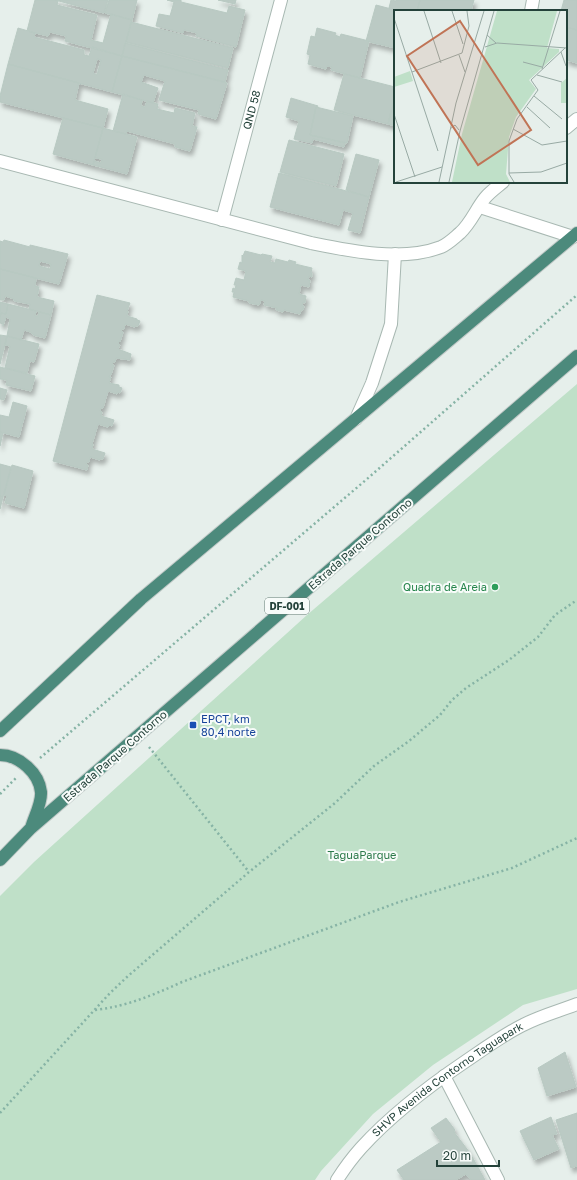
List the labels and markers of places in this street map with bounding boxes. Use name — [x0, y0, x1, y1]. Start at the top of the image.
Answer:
place label: Quadra de Areia — [403, 580, 487, 593]
marker: Quadra de Areia — [490, 582, 500, 592]
place label: EPCT, km 80,4 norte — [201, 712, 256, 738]
marker: EPCT, km 80,4 norte — [188, 720, 198, 730]

